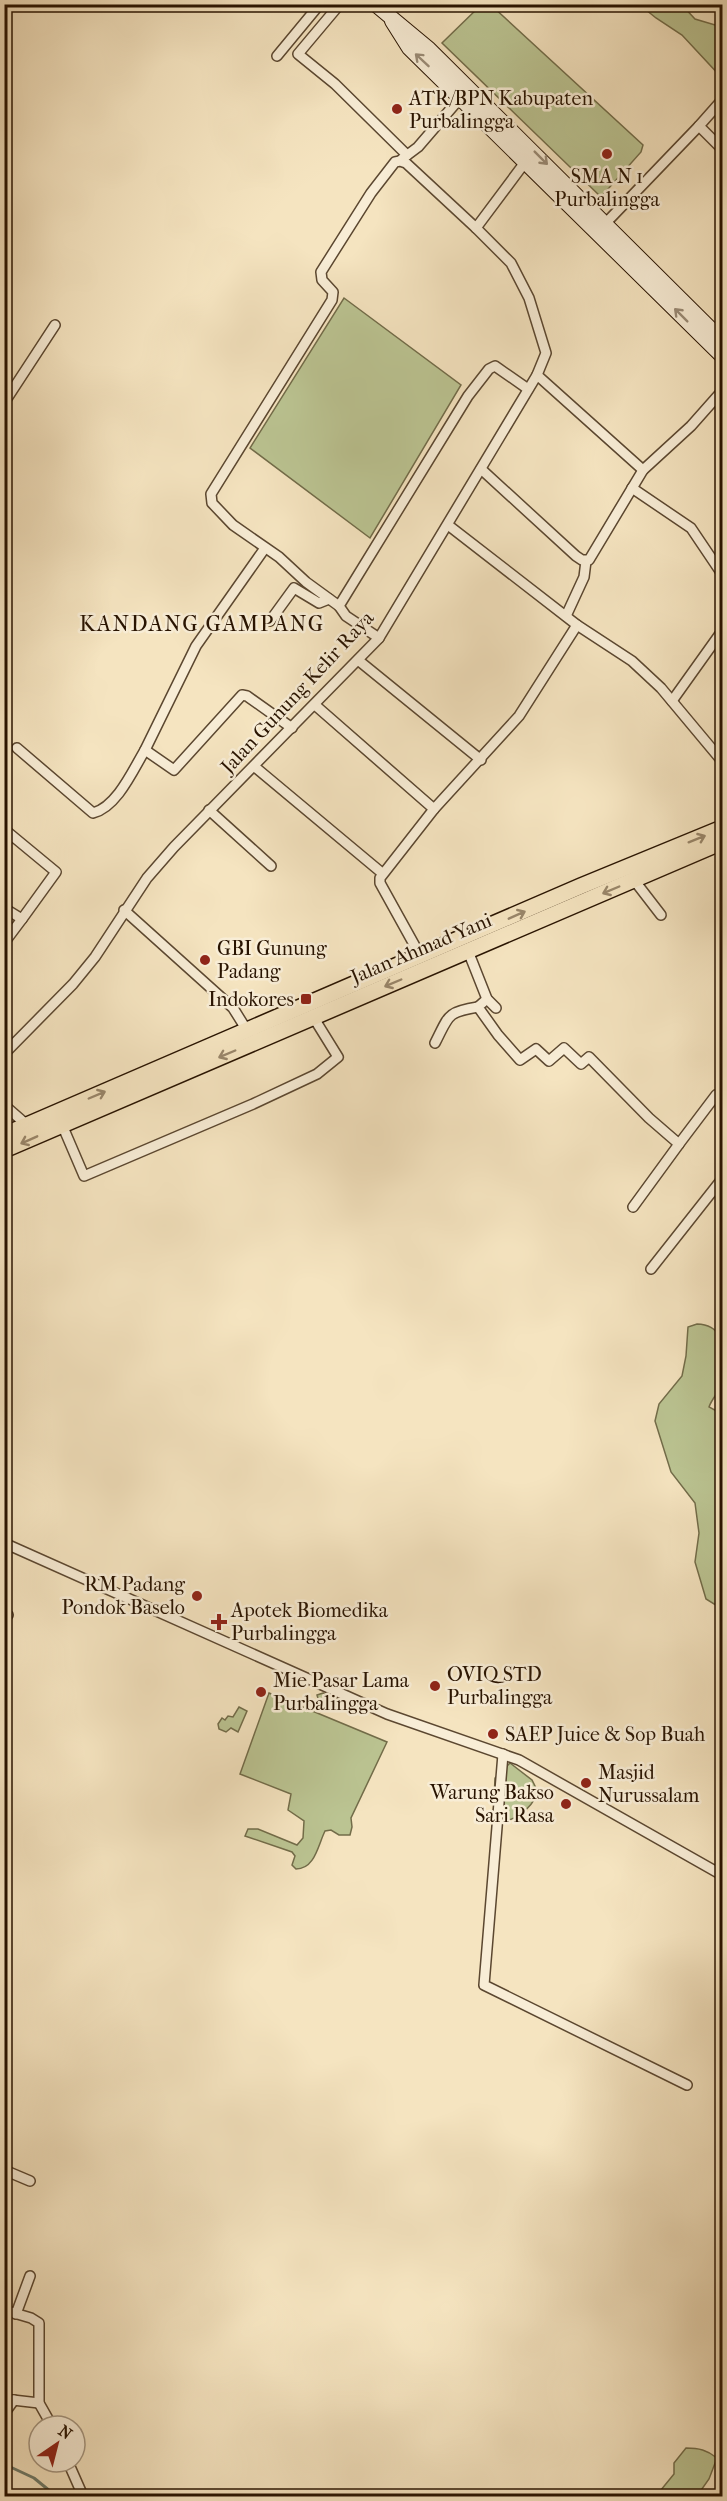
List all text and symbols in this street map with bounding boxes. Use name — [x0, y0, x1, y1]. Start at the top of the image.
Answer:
one-way arrow — [415, 53, 430, 67]
place label: ATR/BPN Kabupaten Purbalingga — [408, 87, 593, 133]
marker: ATR/BPN Kabupaten Purbalingga — [390, 102, 404, 116]
marker: SMA N 1 Purbalingga — [600, 147, 614, 161]
one-way arrow — [534, 151, 549, 166]
place label: SMA N 1 Purbalingga — [554, 165, 660, 211]
one-way arrow — [673, 308, 688, 322]
street label: Jalan Gunung Kelir Raya — [215, 606, 379, 780]
district label: KANDANG GAMPANG — [79, 611, 325, 637]
one-way arrow — [687, 833, 705, 844]
one-way arrow — [602, 885, 620, 896]
street label: Jalan Ahmad Yani — [345, 908, 495, 989]
one-way arrow — [507, 908, 525, 920]
place label: GBI Gunung Padang — [217, 937, 327, 983]
marker: GBI Gunung Padang — [198, 953, 212, 967]
one-way arrow — [384, 978, 403, 989]
place label: Indokores — [208, 988, 294, 1011]
marker: Indokores — [299, 992, 313, 1006]
one-way arrow — [219, 1049, 237, 1060]
one-way arrow — [87, 1089, 105, 1100]
one-way arrow — [20, 1135, 38, 1146]
place label: RM Padang Pondok Baselo — [61, 1573, 185, 1619]
marker: RM Padang Pondok Baselo — [190, 1589, 204, 1603]
place label: Apotek Biomedika Purbalingga — [230, 1599, 389, 1645]
marker: Apotek Biomedika Purbalingga — [212, 1615, 226, 1629]
place label: OVIQ STD Purbalingga — [447, 1663, 553, 1709]
place label: Mie Pasar Lama Purbalingga — [273, 1669, 410, 1715]
marker: OVIQ STD Purbalingga — [428, 1679, 442, 1693]
marker: Mie Pasar Lama Purbalingga — [254, 1685, 268, 1699]
place label: SAEP Juice & Sop Buah — [505, 1723, 706, 1746]
marker: SAEP Juice & Sop Buah — [486, 1727, 500, 1741]
place label: Masjid Nurussalam — [598, 1761, 700, 1807]
marker: Masjid Nurussalam — [579, 1776, 593, 1790]
place label: Warung Bakso Sari Rasa — [429, 1781, 555, 1827]
marker: Warung Bakso Sari Rasa — [559, 1797, 573, 1811]
north arrow — [27, 2414, 87, 2474]
text: N — [55, 2421, 76, 2444]

